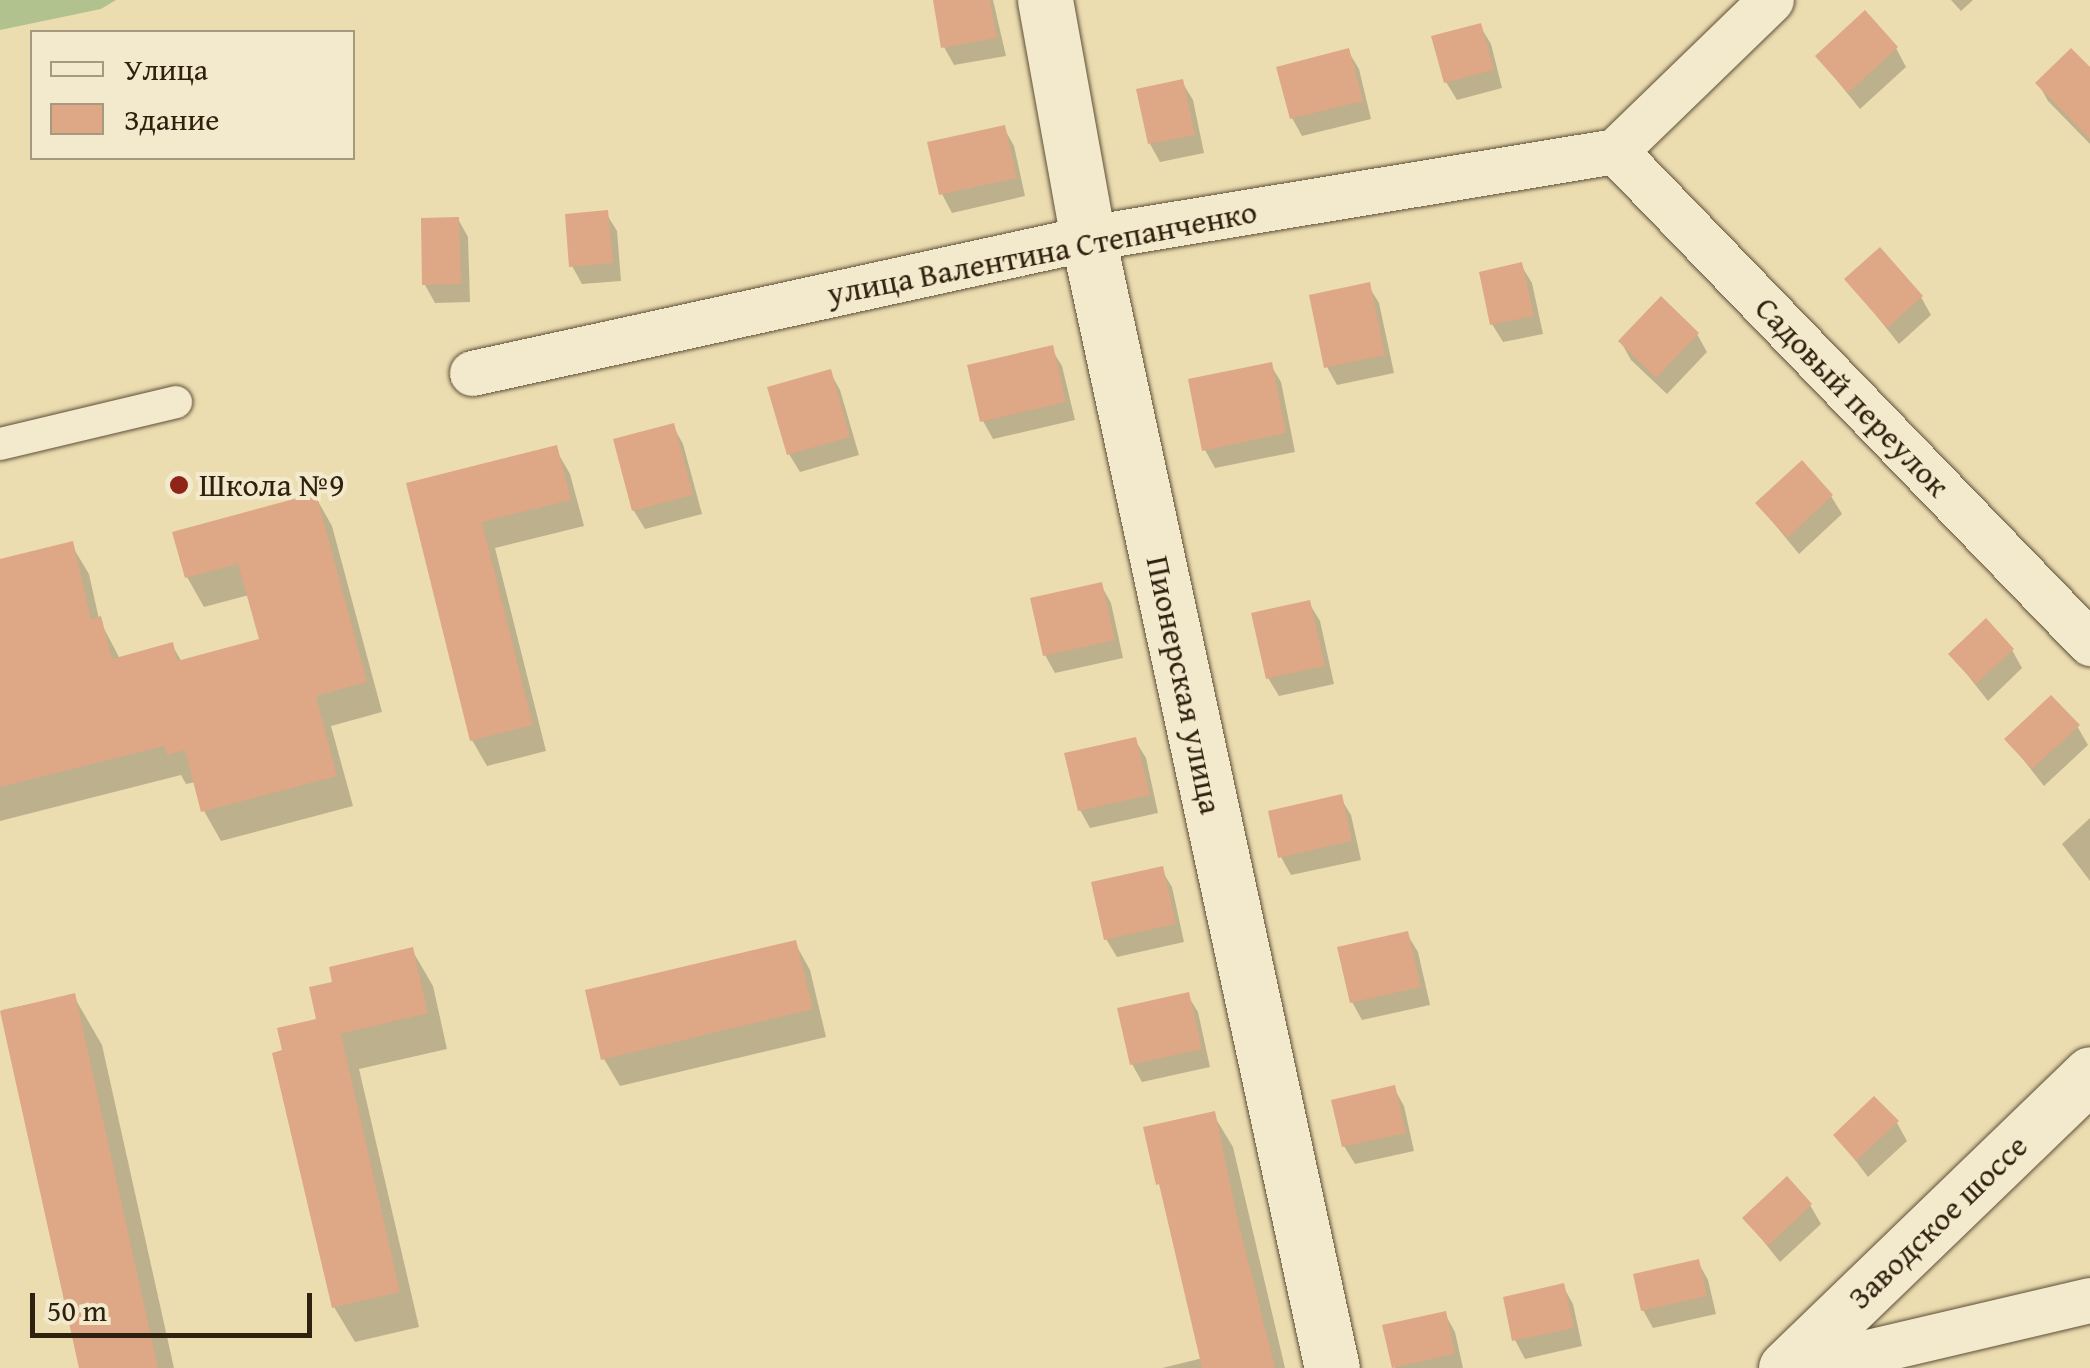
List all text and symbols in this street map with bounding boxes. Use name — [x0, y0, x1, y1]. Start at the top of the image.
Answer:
legend — [30, 30, 355, 160]
text: Улица — [124, 47, 208, 91]
text: Здание — [124, 97, 219, 141]
street label: улица Валентина Степанченко — [824, 192, 1260, 314]
street label: Садовый переулок — [1747, 289, 1957, 505]
place label: Школа №9 — [199, 466, 344, 504]
marker: Школа №9 — [168, 474, 190, 496]
street label: Пионерская улица — [1138, 553, 1230, 817]
street label: Заводское шоссе — [1840, 1127, 2036, 1317]
scale bar — [35, 1273, 318, 1335]
text: 50 m — [47, 1288, 107, 1332]

